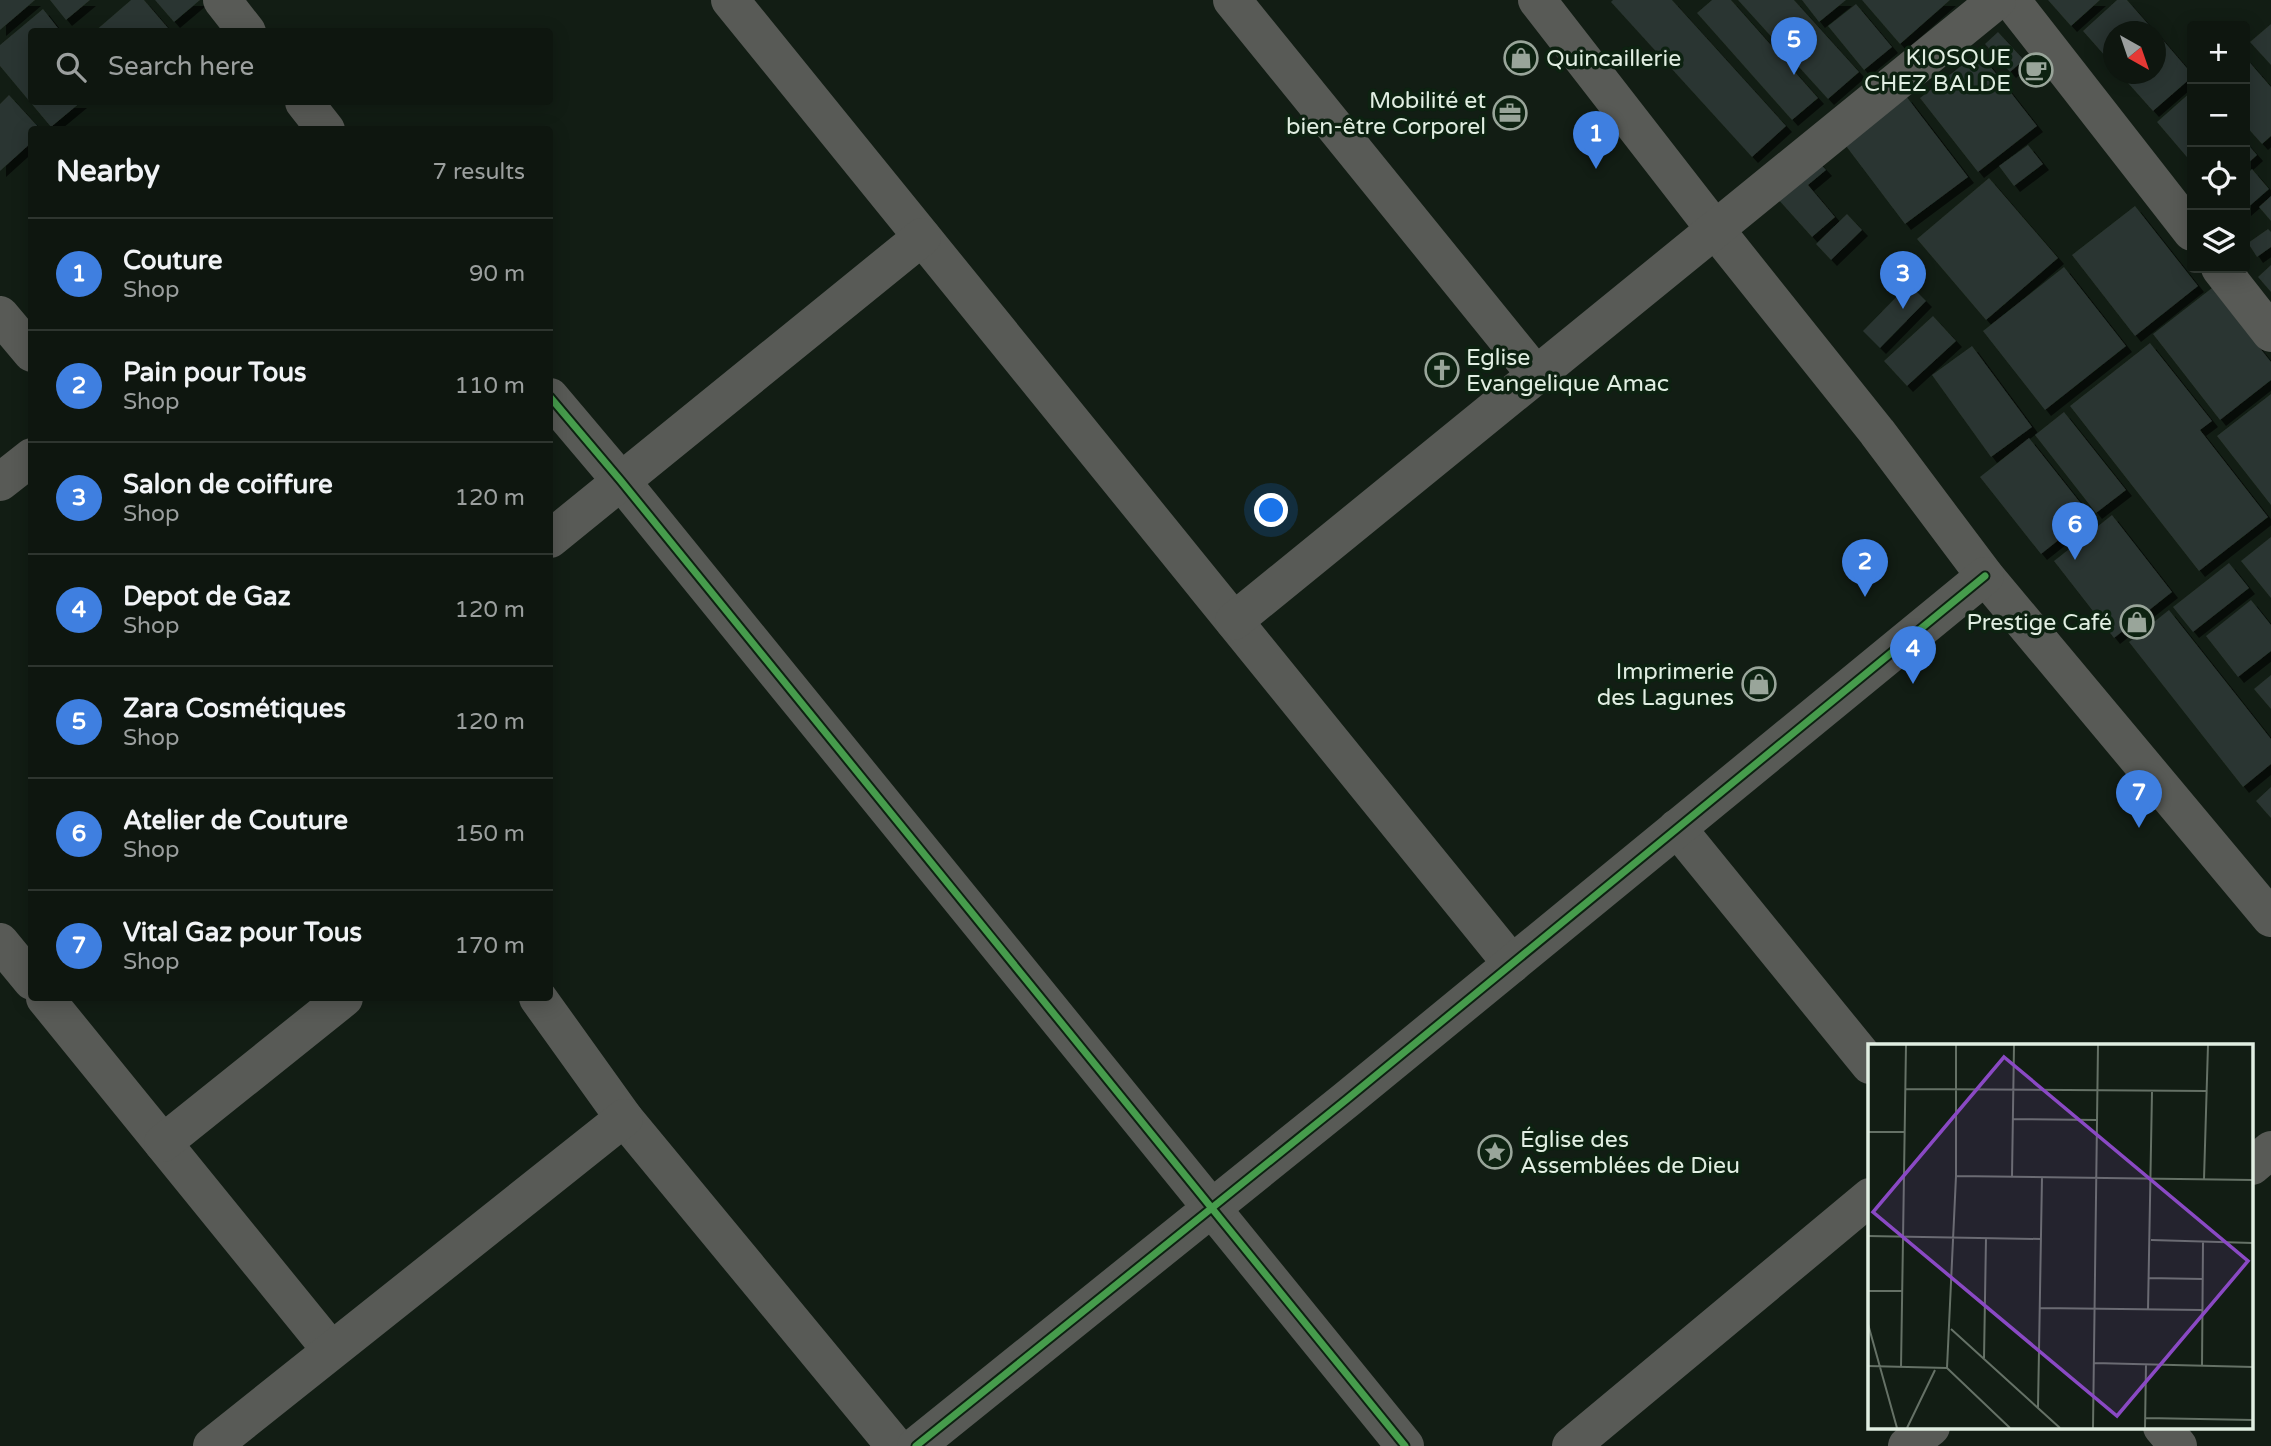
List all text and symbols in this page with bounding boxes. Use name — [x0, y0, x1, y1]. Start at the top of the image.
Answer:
pin: 5 — [1771, 17, 1817, 75]
north arrow — [2103, 21, 2166, 84]
map controls — [2187, 21, 2250, 273]
button: + — [2187, 21, 2250, 84]
search box — [28, 28, 553, 105]
shop icon: Quincaillerie — [1502, 39, 1540, 77]
place label: KIOSQUE CHEZ BALDE — [1864, 44, 2011, 98]
place label: Quincaillerie — [1546, 45, 1681, 73]
icon: search — [52, 48, 90, 86]
text: Search here — [108, 51, 254, 82]
cafe icon: KIOSQUE CHEZ BALDE — [2017, 51, 2055, 89]
button: − — [2187, 84, 2250, 147]
place label: Mobilité et bien-être Corporel — [1286, 87, 1486, 141]
office icon: Mobilité et bien-être Corporel — [1491, 94, 1529, 132]
pin: 1 — [1573, 111, 1619, 169]
button: locate — [2187, 147, 2250, 210]
text: Nearby — [56, 153, 160, 190]
text: 7 results — [432, 158, 525, 186]
button: layers — [2187, 210, 2250, 273]
text: Couture — [123, 245, 222, 276]
pin: 3 — [1880, 251, 1926, 309]
text: 1 — [72, 260, 86, 288]
text: 90 m — [469, 260, 525, 288]
text: Shop — [123, 276, 180, 304]
place label: Eglise Evangelique Amac — [1466, 344, 1669, 398]
church icon: Eglise Evangelique Amac — [1423, 351, 1461, 389]
text: Pain pour Tous — [123, 357, 307, 388]
text: 2 — [72, 372, 86, 400]
text: 110 m — [455, 372, 525, 400]
text: Shop — [123, 388, 180, 416]
text: Salon de coiffure — [123, 469, 333, 500]
text: 3 — [72, 484, 86, 512]
text: 120 m — [455, 484, 525, 512]
your location — [1254, 493, 1288, 527]
text: Shop — [123, 500, 180, 528]
pin: 6 — [2052, 502, 2098, 560]
pin: 2 — [1842, 539, 1888, 597]
text: Depot de Gaz — [123, 581, 291, 612]
text: 4 — [72, 596, 86, 624]
text: 120 m — [455, 596, 525, 624]
shop icon: Prestige Café — [2118, 603, 2156, 641]
place label: Prestige Café — [1967, 609, 2112, 637]
text: Shop — [123, 612, 180, 640]
pin: 4 — [1890, 626, 1936, 684]
place label: Imprimerie des Lagunes — [1597, 658, 1734, 712]
shop icon: Imprimerie des Lagunes — [1740, 665, 1778, 703]
text: Zara Cosmétiques — [123, 693, 346, 724]
text: 5 — [72, 708, 86, 736]
text: 120 m — [455, 708, 525, 736]
text: Shop — [123, 724, 180, 752]
pin: 7 — [2116, 770, 2162, 828]
text: Atelier de Couture — [123, 805, 348, 836]
text: 6 — [72, 820, 86, 848]
text: 150 m — [455, 820, 525, 848]
text: Shop — [123, 836, 180, 864]
text: Vital Gaz pour Tous — [123, 917, 362, 948]
text: 7 — [72, 932, 86, 960]
text: 170 m — [455, 932, 525, 960]
text: Shop — [123, 948, 180, 976]
inset map — [1868, 1044, 2254, 1428]
place label: Église des Assemblées de Dieu — [1520, 1126, 1740, 1180]
place icon: Église des Assemblées de Dieu — [1476, 1133, 1514, 1171]

